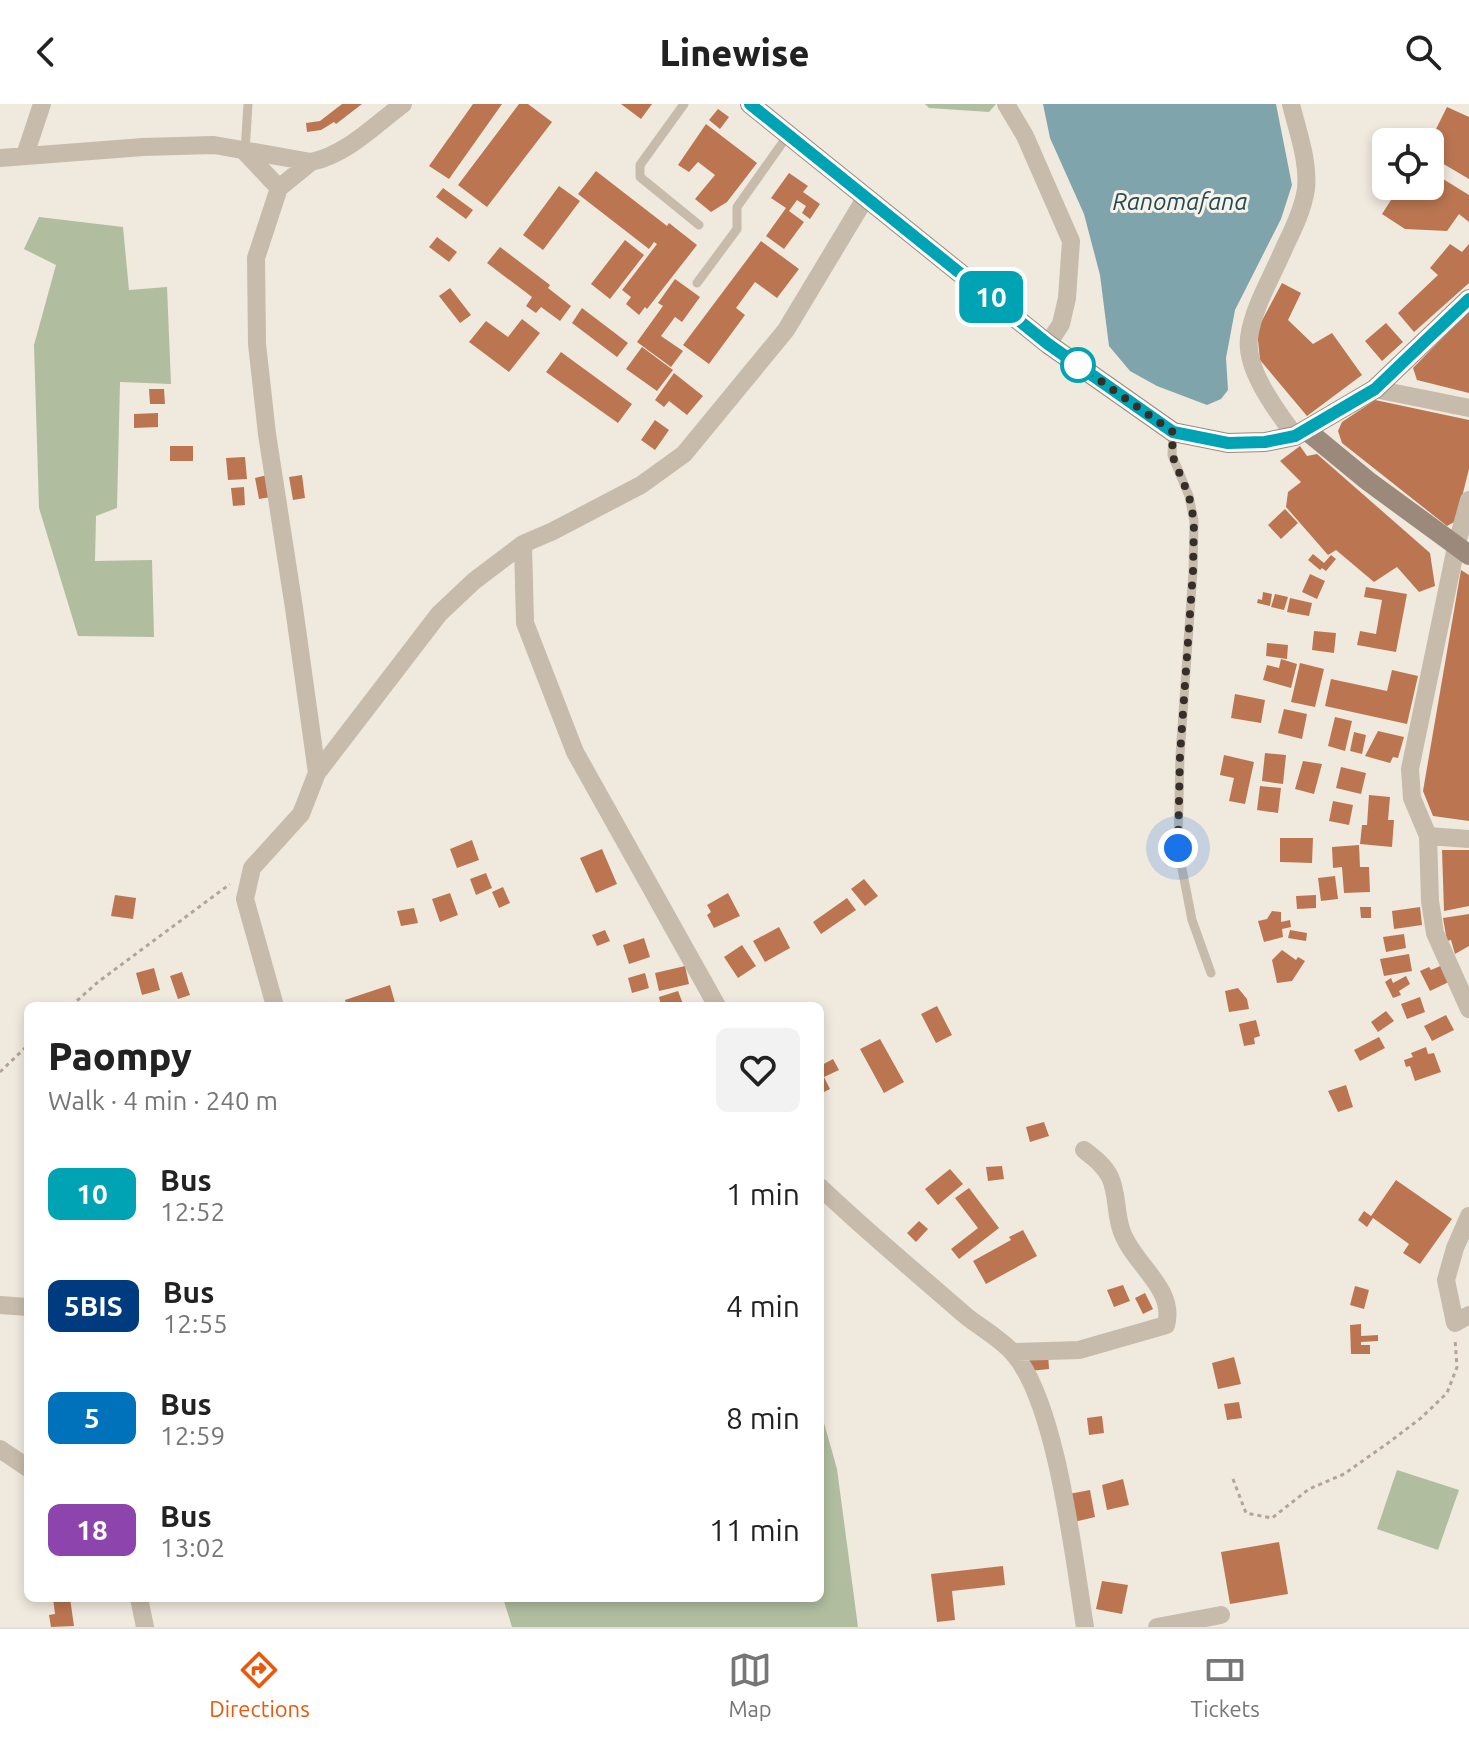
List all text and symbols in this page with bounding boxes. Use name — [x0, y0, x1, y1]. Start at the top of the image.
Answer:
icon: back — [24, 30, 68, 74]
icon: search — [1401, 30, 1445, 74]
text: Linewise — [659, 32, 810, 73]
map controls — [1372, 128, 1444, 200]
button: locate — [1372, 128, 1444, 200]
water label: Ranomafana — [1113, 188, 1248, 215]
line badge: 10 — [955, 271, 1027, 323]
text: 10 — [975, 281, 1007, 312]
unlabelled marker — [1061, 348, 1095, 382]
your location — [1158, 828, 1198, 868]
button: heart — [716, 1028, 800, 1112]
text: Paompy — [48, 1035, 192, 1077]
text: Walk · 4 min · 240 m — [48, 1086, 278, 1115]
text: Bus — [160, 1163, 212, 1197]
text: 1 min — [726, 1177, 800, 1211]
text: 10 — [76, 1178, 108, 1209]
text: 12:52 — [160, 1197, 225, 1226]
text: Bus — [163, 1275, 214, 1309]
text: 4 min — [726, 1289, 800, 1323]
text: 5BIS — [64, 1290, 123, 1321]
text: 12:55 — [163, 1309, 228, 1338]
text: Bus — [160, 1387, 212, 1421]
text: 8 min — [726, 1401, 800, 1435]
text: 5 — [84, 1402, 100, 1433]
text: 12:59 — [160, 1421, 225, 1450]
text: Bus — [160, 1499, 212, 1533]
text: 11 min — [709, 1513, 800, 1547]
text: 18 — [76, 1514, 108, 1545]
text: 13:02 — [160, 1533, 225, 1562]
tab: Directions — [209, 1648, 310, 1721]
tab: Map — [728, 1648, 772, 1721]
tab: Tickets — [1190, 1648, 1260, 1721]

